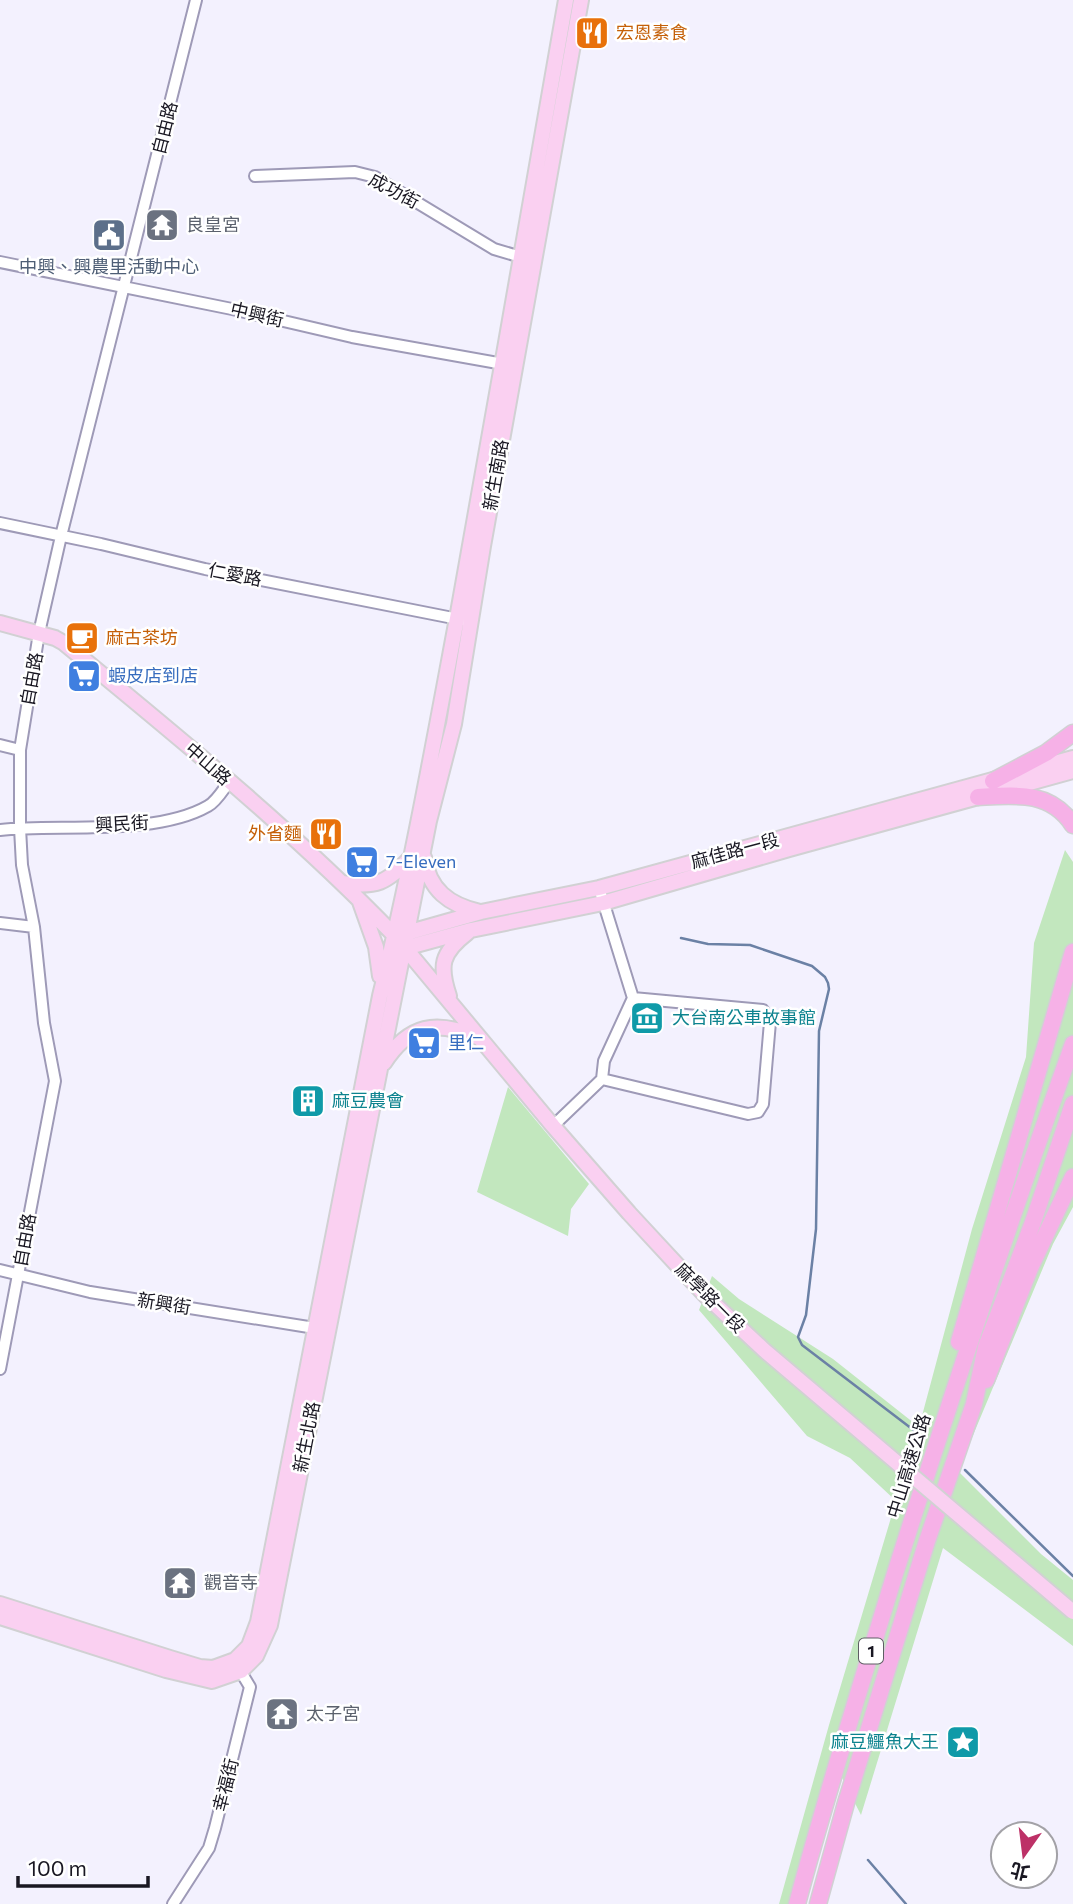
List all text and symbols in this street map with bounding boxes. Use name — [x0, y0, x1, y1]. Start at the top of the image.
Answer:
restaurant icon: 宏恩素食 — [573, 14, 611, 52]
place label: 宏恩素食 — [616, 21, 688, 43]
street label: 自由路 — [147, 99, 181, 157]
street label: 成功街 — [365, 168, 423, 213]
temple icon: 良皇宮 — [143, 206, 181, 244]
place label: 良皇宮 — [186, 213, 240, 235]
public building icon: 中興、興農里活動中心 — [90, 216, 128, 254]
place label: 中興、興農里活動中心 — [19, 255, 199, 277]
street label: 中興街 — [228, 297, 286, 331]
street label: 新生南路 — [478, 437, 512, 512]
street label: 仁愛路 — [207, 558, 264, 590]
cafe icon: 麻古茶坊 — [63, 619, 101, 657]
place label: 麻古茶坊 — [106, 626, 178, 648]
street label: 自由路 — [15, 650, 47, 707]
supermarket icon: 蝦皮店到店 — [65, 657, 103, 695]
place label: 蝦皮店到店 — [108, 664, 198, 686]
street label: 中山路 — [181, 737, 236, 789]
street label: 興民街 — [94, 811, 149, 835]
restaurant icon: 外省麵 — [307, 815, 345, 853]
place label: 外省麵 — [248, 822, 302, 844]
street label: 麻佳路一段 — [688, 828, 781, 872]
supermarket icon: 7-Eleven — [343, 843, 381, 881]
place label: 7-Eleven — [386, 850, 456, 872]
museum icon: 大台南公車故事館 — [628, 999, 666, 1037]
place label: 大台南公車故事館 — [672, 1006, 816, 1028]
supermarket icon: 里仁 — [405, 1024, 443, 1062]
place label: 里仁 — [448, 1031, 484, 1053]
building icon: 麻豆農會 — [289, 1082, 327, 1120]
place label: 麻豆農會 — [332, 1089, 404, 1111]
street label: 自由路 — [8, 1211, 40, 1268]
street label: 麻學路一段 — [671, 1258, 750, 1337]
street label: 新興街 — [136, 1288, 193, 1318]
street label: 新生北路 — [288, 1399, 324, 1474]
street label: 中山高速公路 — [882, 1411, 934, 1521]
temple icon: 觀音寺 — [161, 1564, 199, 1602]
place label: 觀音寺 — [204, 1571, 258, 1593]
road number: 1 — [859, 1638, 883, 1664]
temple icon: 太子宮 — [263, 1695, 301, 1733]
place label: 太子宮 — [306, 1702, 360, 1724]
place icon: 麻豆鱷魚大王 — [944, 1723, 982, 1761]
place label: 麻豆鱷魚大王 — [831, 1730, 939, 1752]
street label: 幸福街 — [208, 1756, 242, 1814]
north arrow — [989, 1820, 1059, 1890]
scale bar — [18, 1844, 147, 1888]
text: 100 m — [28, 1855, 87, 1880]
text: 北 — [1008, 1859, 1032, 1885]

